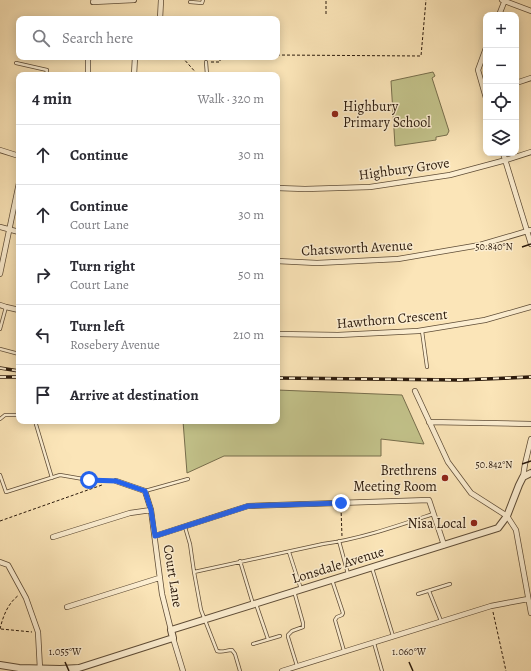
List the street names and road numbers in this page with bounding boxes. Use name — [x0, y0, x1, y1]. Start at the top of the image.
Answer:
street label: Highbury Grove — [357, 153, 451, 185]
street label: Chatsworth Avenue — [301, 236, 413, 260]
street label: Hawthorn Crescent — [336, 305, 449, 333]
street label: Lonsdale Avenue — [290, 542, 386, 588]
street label: Court Lane — [159, 543, 187, 609]

